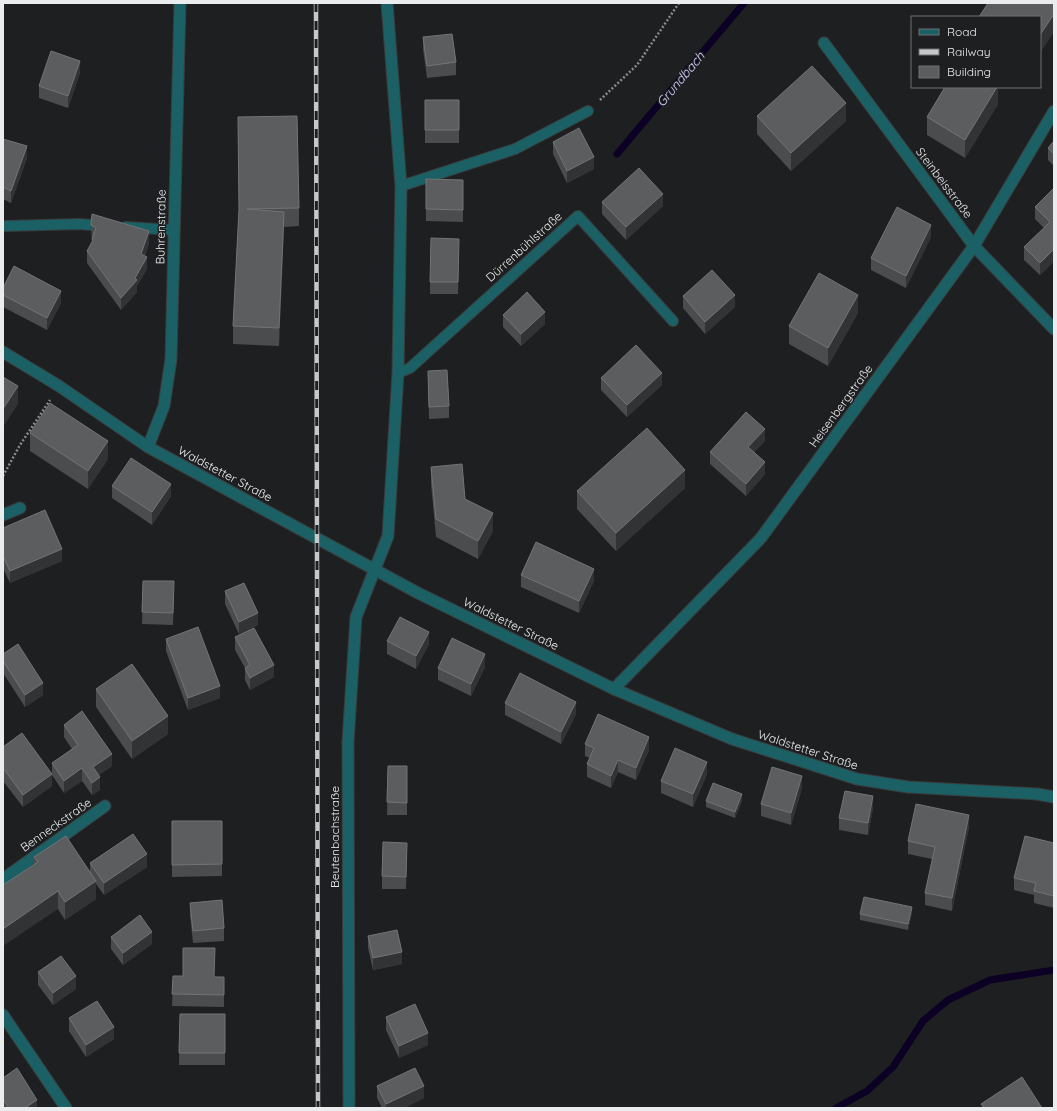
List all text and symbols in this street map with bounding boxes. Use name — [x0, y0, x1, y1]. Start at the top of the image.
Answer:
legend — [911, 16, 1041, 88]
text: Road — [947, 24, 977, 39]
text: Railway — [947, 44, 991, 59]
water label: Grundbach — [652, 48, 708, 110]
text: Building — [947, 64, 991, 79]
street label: Steinbeisstraße — [913, 144, 976, 221]
street label: Buhrenstraße — [152, 189, 169, 265]
street label: Dürrenbühlstraße — [482, 208, 565, 285]
street label: Heisenbergstraße — [806, 361, 876, 450]
street label: Waldstetter Straße — [176, 442, 275, 505]
street label: Waldstetter Straße — [461, 594, 562, 653]
street label: Waldstetter Straße — [756, 726, 860, 773]
street label: Beutenbachstraße — [327, 786, 342, 888]
street label: Benneckstraße — [17, 794, 94, 855]

